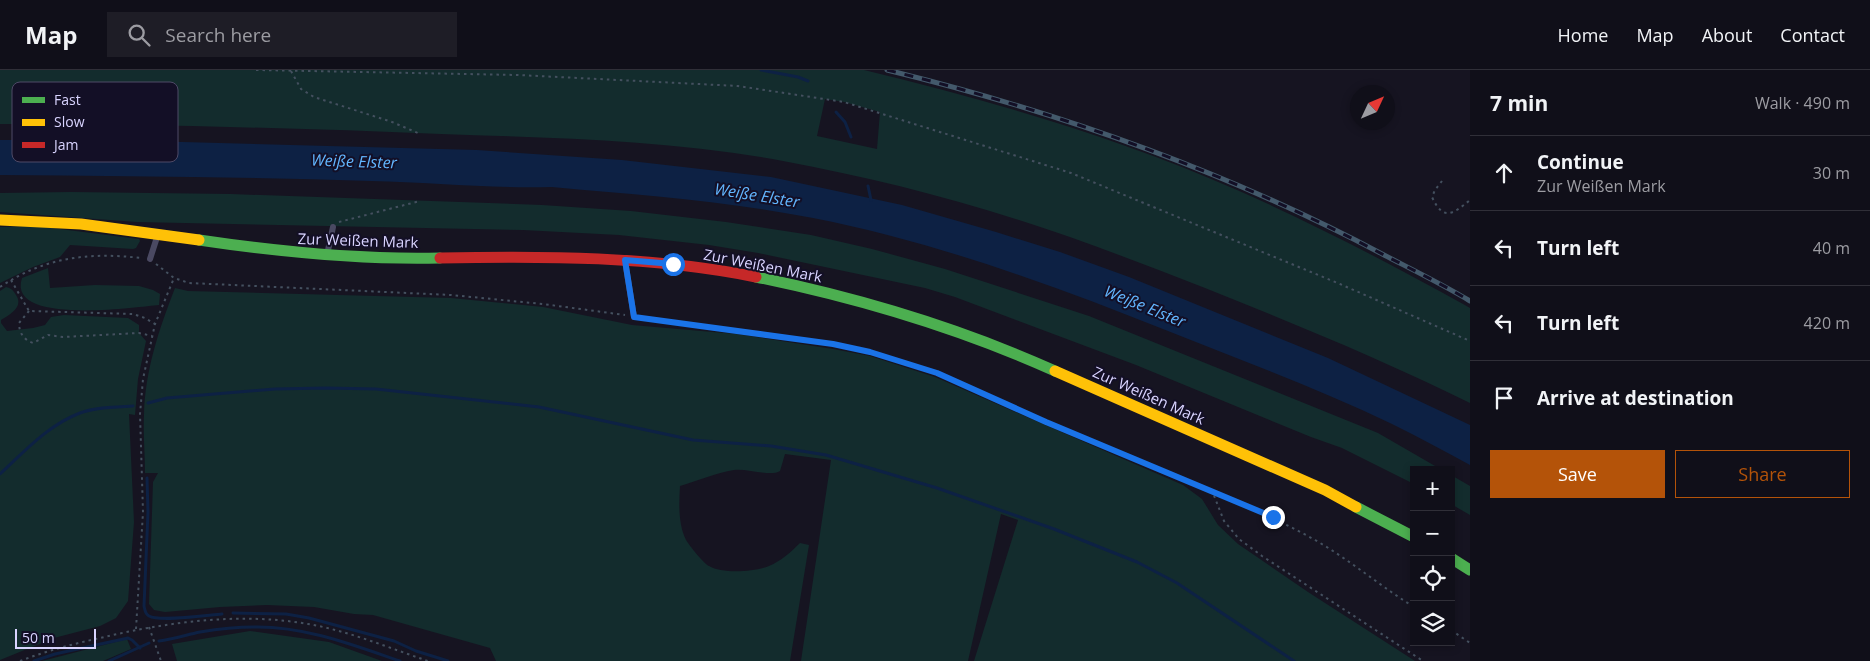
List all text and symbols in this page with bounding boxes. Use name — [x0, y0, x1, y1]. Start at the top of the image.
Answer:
search box — [107, 12, 457, 57]
text: Map — [25, 18, 77, 51]
icon: search — [125, 21, 153, 49]
text: Search here — [165, 22, 271, 48]
text: Home — [1558, 23, 1608, 47]
text: Map — [1636, 23, 1674, 47]
text: About — [1702, 23, 1752, 47]
text: Contact — [1780, 23, 1845, 47]
legend — [12, 82, 178, 162]
north arrow — [1350, 85, 1395, 130]
text: 7 min — [1490, 89, 1548, 117]
text: Fast — [54, 90, 81, 109]
text: Walk · 490 m — [1755, 92, 1850, 114]
text: Slow — [54, 112, 85, 131]
text: Jam — [52, 135, 79, 154]
water label: Weiße Elster — [311, 149, 398, 174]
text: Continue — [1537, 149, 1624, 175]
icon: ahead — [1490, 159, 1518, 187]
text: 30 m — [1813, 162, 1850, 184]
text: Zur Weißen Mark — [1537, 175, 1666, 197]
water label: Weiße Elster — [713, 177, 802, 213]
street label: Zur Weißen Mark — [297, 228, 419, 252]
icon: left — [1490, 234, 1518, 262]
text: Turn left — [1537, 235, 1619, 261]
text: 40 m — [1813, 237, 1850, 259]
street label: Zur Weißen Mark — [702, 244, 824, 286]
route start — [662, 253, 685, 276]
water label: Weiße Elster — [1101, 280, 1190, 333]
icon: left — [1490, 309, 1518, 337]
text: Turn left — [1537, 310, 1619, 336]
text: 420 m — [1804, 312, 1850, 334]
street label: Zur Weißen Mark — [1090, 361, 1208, 429]
icon: arrive — [1490, 384, 1518, 412]
text: Arrive at destination — [1537, 385, 1734, 411]
button: Save — [1490, 450, 1665, 498]
button: Share — [1675, 450, 1850, 498]
map controls — [1410, 466, 1455, 646]
button: + — [1410, 466, 1455, 511]
route end — [1262, 506, 1285, 529]
button: − — [1410, 511, 1455, 556]
button: locate — [1410, 556, 1455, 601]
button: layers — [1410, 601, 1455, 646]
scale bar — [15, 626, 96, 649]
text: 50 m — [22, 628, 55, 647]

